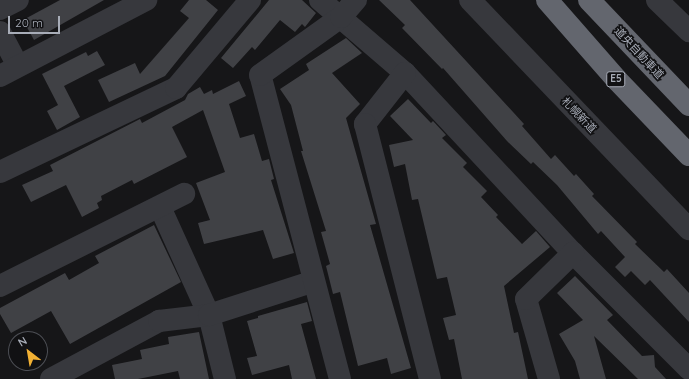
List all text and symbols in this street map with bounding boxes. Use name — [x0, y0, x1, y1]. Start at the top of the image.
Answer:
scale bar — [10, 8, 62, 34]
text: 20 m — [15, 15, 43, 30]
street label: 道央自動車道 — [612, 24, 666, 82]
road number: E5 — [606, 71, 626, 87]
street label: 札幌新道 — [559, 95, 599, 135]
north arrow — [8, 331, 48, 371]
text: N — [15, 333, 29, 350]

